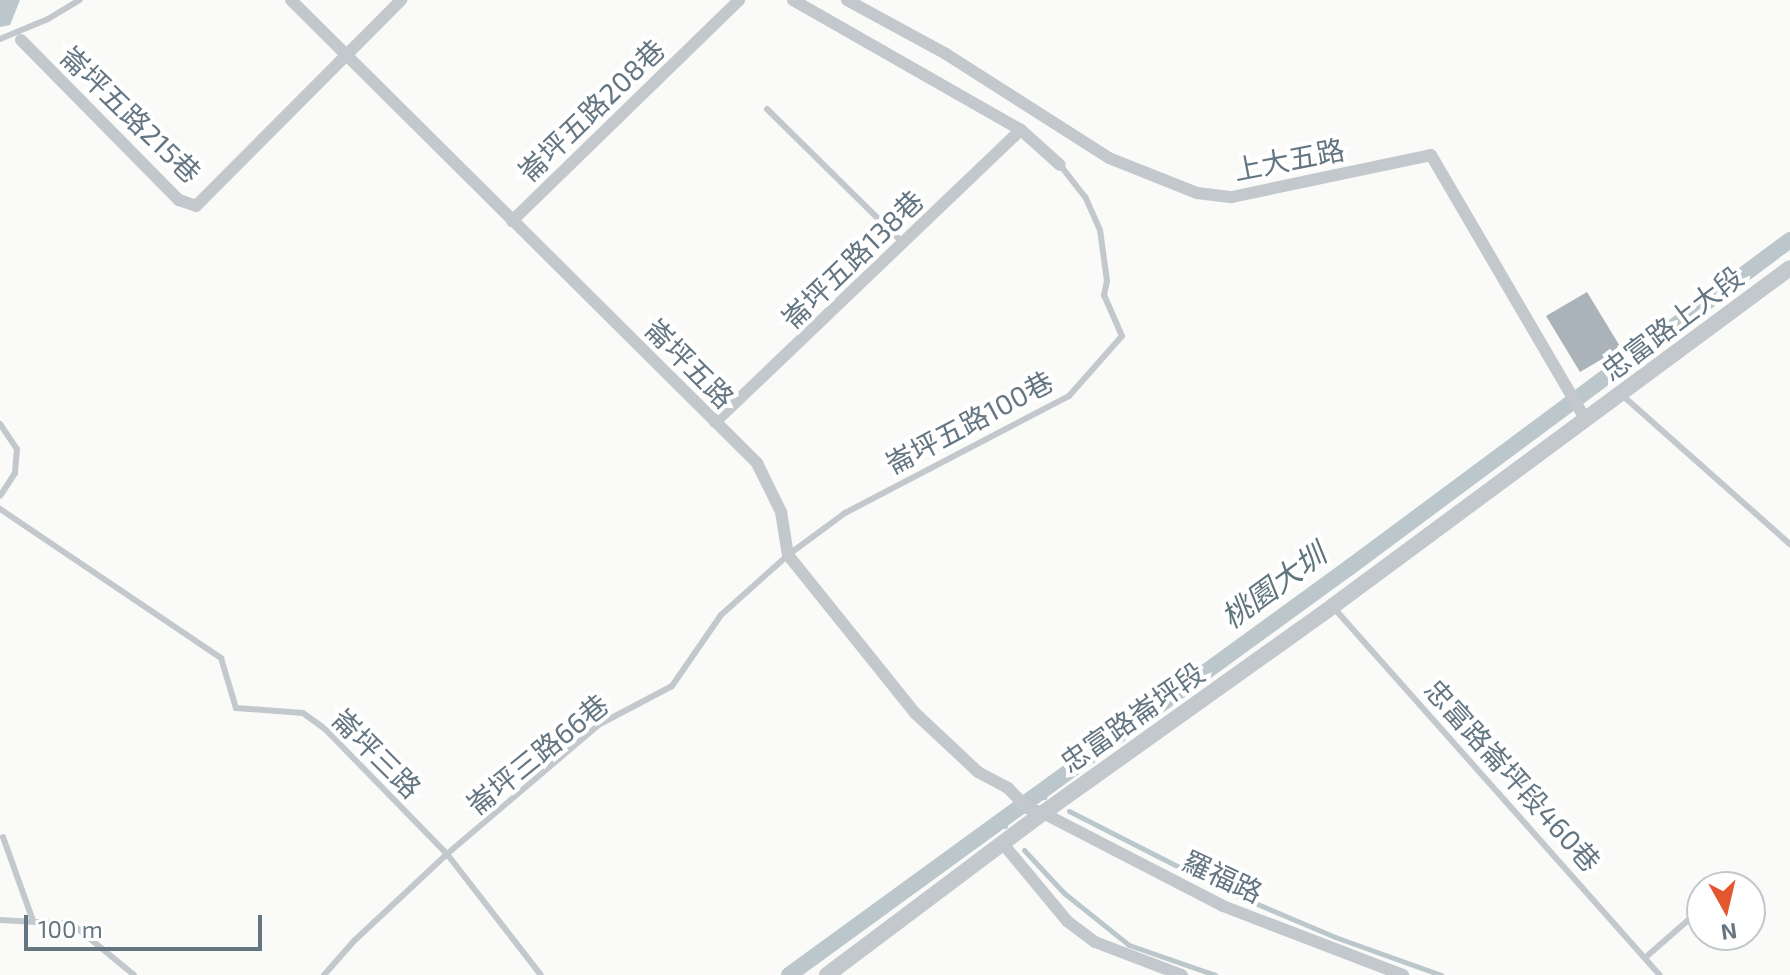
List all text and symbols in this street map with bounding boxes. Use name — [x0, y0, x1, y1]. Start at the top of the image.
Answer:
street label: 崙坪五路208巷 — [511, 32, 671, 188]
street label: 崙坪五路215巷 — [54, 39, 208, 189]
street label: 上大五路 — [1231, 132, 1347, 186]
street label: 崙坪五路138巷 — [774, 183, 930, 335]
street label: 忠富路上大段 — [1595, 259, 1749, 387]
street label: 崙坪五路 — [639, 312, 741, 414]
street label: 崙坪五路100巷 — [879, 364, 1059, 480]
water label: 桃園大圳 — [1214, 535, 1332, 635]
street label: 忠富路崙坪段 — [1054, 655, 1210, 779]
street label: 忠富路崙坪段460巷 — [1418, 672, 1608, 878]
street label: 崙坪三路66巷 — [460, 687, 614, 821]
street label: 崙坪三路 — [326, 702, 428, 804]
street label: 羅福路 — [1178, 843, 1268, 909]
north arrow — [1686, 871, 1766, 951]
scale bar — [28, 899, 266, 949]
text: 100 m — [38, 914, 103, 943]
text: N — [1719, 919, 1739, 947]

